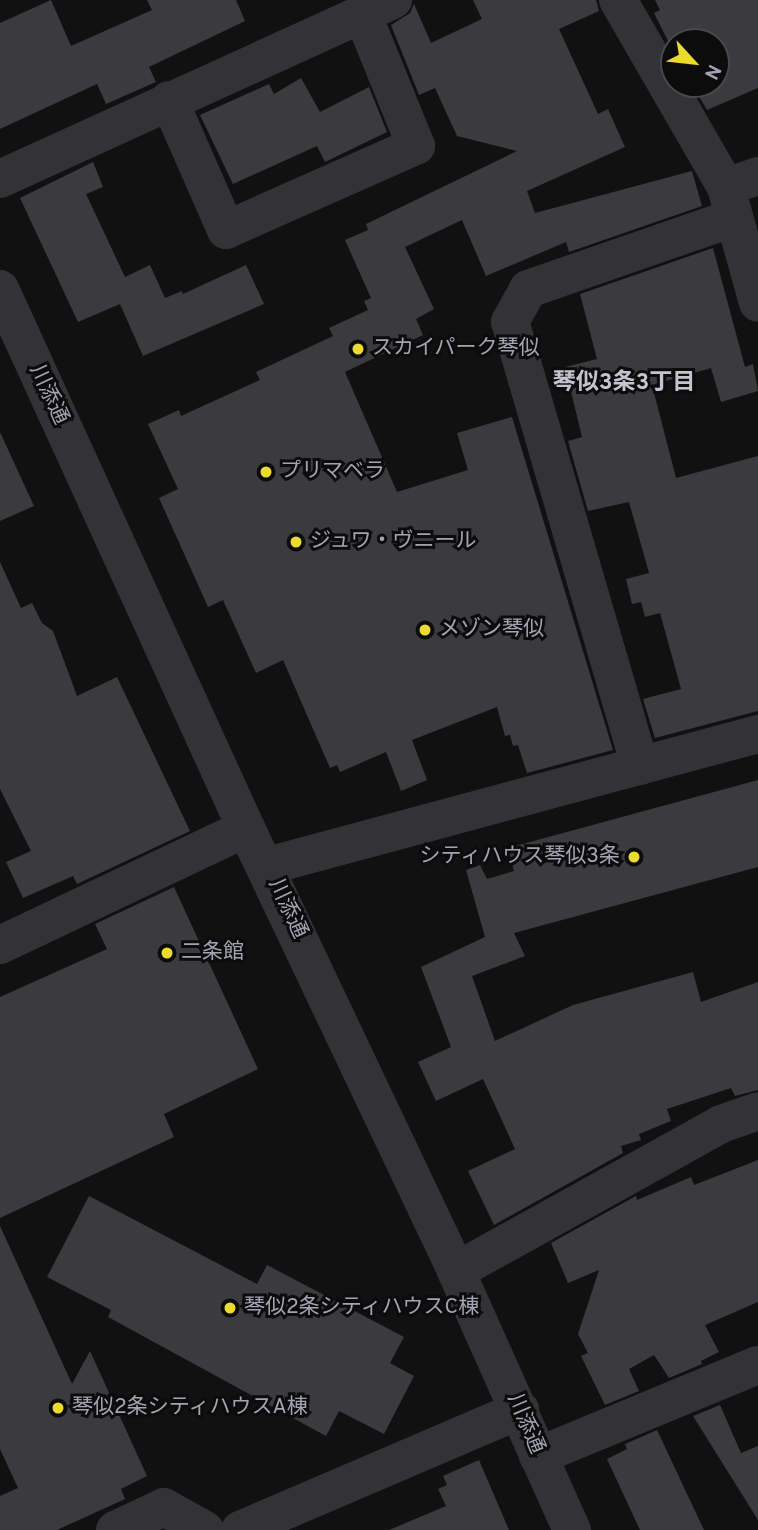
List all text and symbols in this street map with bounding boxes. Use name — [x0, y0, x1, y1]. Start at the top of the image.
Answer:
north arrow — [660, 28, 730, 98]
text: N — [698, 60, 726, 83]
place label: スカイパーク琴似 — [372, 336, 540, 362]
marker: スカイパーク琴似 — [350, 341, 366, 357]
street label: 川添通 — [23, 361, 73, 429]
district label: 琴似3条3丁目 — [553, 370, 695, 398]
place label: プリマベラ — [280, 459, 385, 485]
marker: プリマベラ — [258, 464, 274, 480]
place label: ジュワ・ヴニール — [310, 529, 478, 555]
marker: ジュワ・ヴニール — [288, 534, 304, 550]
place label: メゾン琴似 — [439, 617, 544, 643]
marker: メゾン琴似 — [417, 622, 433, 638]
place label: シティハウス琴似3条 — [418, 844, 620, 870]
marker: シティハウス琴似3条 — [626, 849, 642, 865]
street label: 川添通 — [262, 875, 312, 943]
place label: 二条館 — [181, 940, 244, 966]
marker: 二条館 — [159, 945, 175, 961]
place label: 琴似2条シティハウスC棟 — [244, 1295, 480, 1321]
marker: 琴似2条シティハウスC棟 — [222, 1300, 238, 1316]
street label: 川添通 — [501, 1390, 549, 1458]
place label: 琴似2条シティハウスA棟 — [72, 1395, 309, 1421]
marker: 琴似2条シティハウスA棟 — [50, 1400, 66, 1416]

